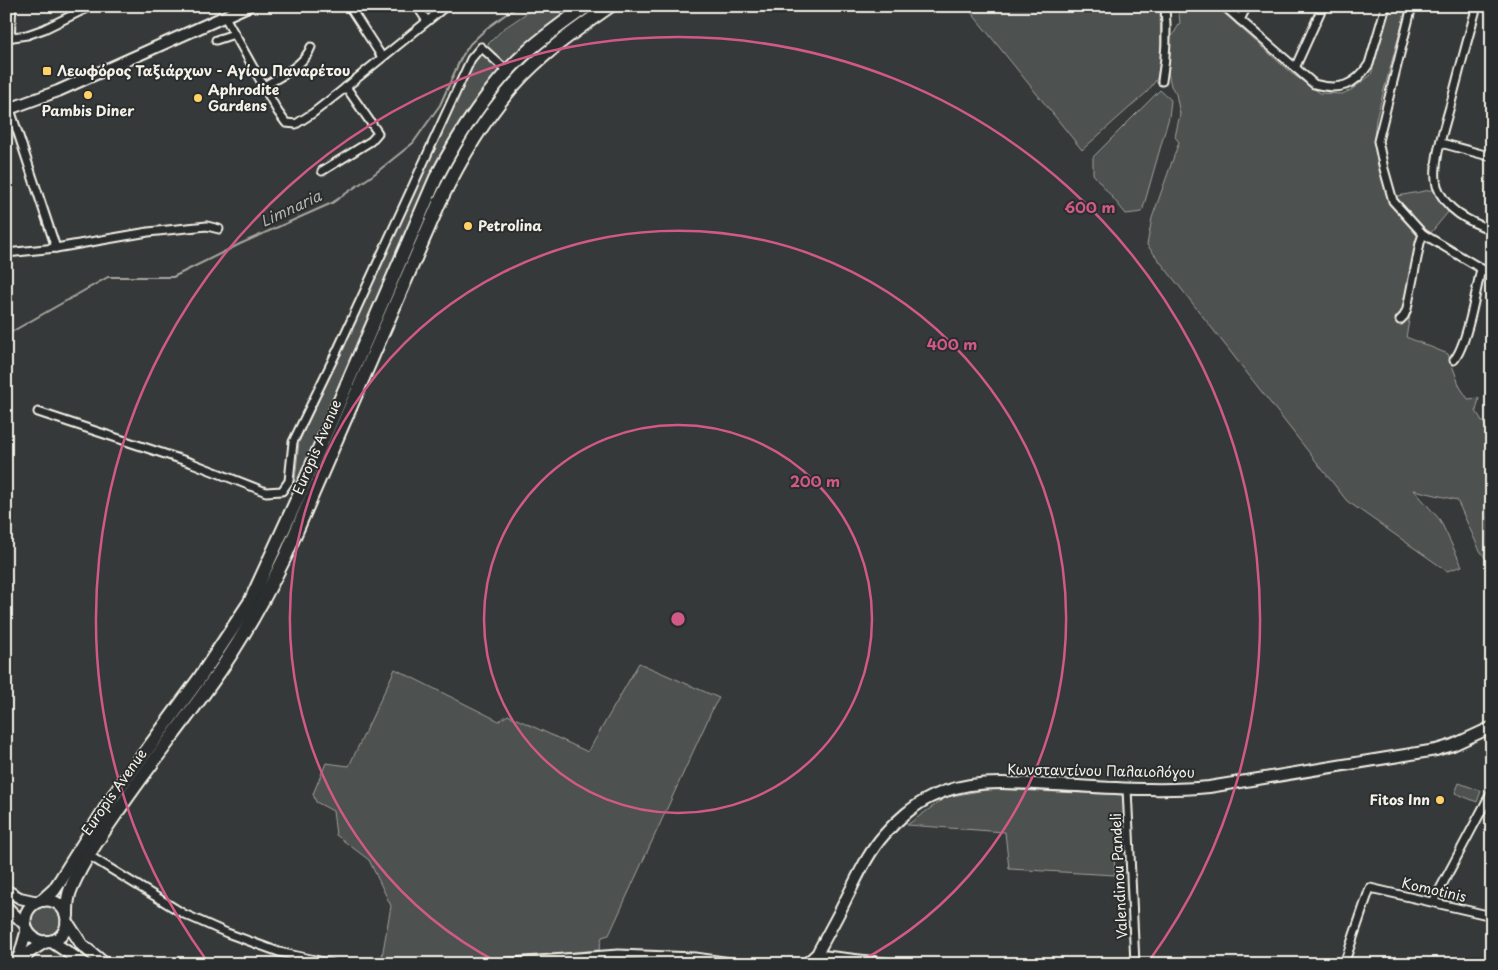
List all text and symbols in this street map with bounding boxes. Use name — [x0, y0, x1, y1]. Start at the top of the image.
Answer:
place label: Λεωφόρος Ταξιάρχων - Αγίου Παναρέτου — [57, 60, 350, 81]
marker: Λεωφόρος Ταξιάρχων - Αγίου Παναρέτου — [41, 65, 53, 77]
place label: Aphrodite Gardens — [208, 79, 280, 116]
marker: Pambis Diner — [82, 89, 94, 101]
marker: Aphrodite Gardens — [192, 92, 204, 104]
place label: Pambis Diner — [41, 100, 135, 121]
water label: Limnaria — [256, 183, 325, 232]
text: 600 m — [1064, 195, 1116, 218]
place label: Petrolina — [478, 215, 542, 236]
marker: Petrolina — [462, 220, 474, 232]
text: 400 m — [927, 332, 977, 355]
street label: Europis Avenue — [287, 396, 346, 498]
text: 200 m — [790, 469, 840, 492]
centre of rings — [669, 610, 687, 628]
street label: Europis Avenue — [76, 744, 152, 839]
street label: Κωνσταντίνου Παλαιολόγου — [1007, 758, 1195, 783]
place label: Fitos Inn — [1370, 789, 1430, 810]
marker: Fitos Inn — [1434, 794, 1446, 806]
street label: Valendinou Pandeli — [1105, 812, 1132, 940]
street label: Komotinis — [1400, 872, 1469, 907]

